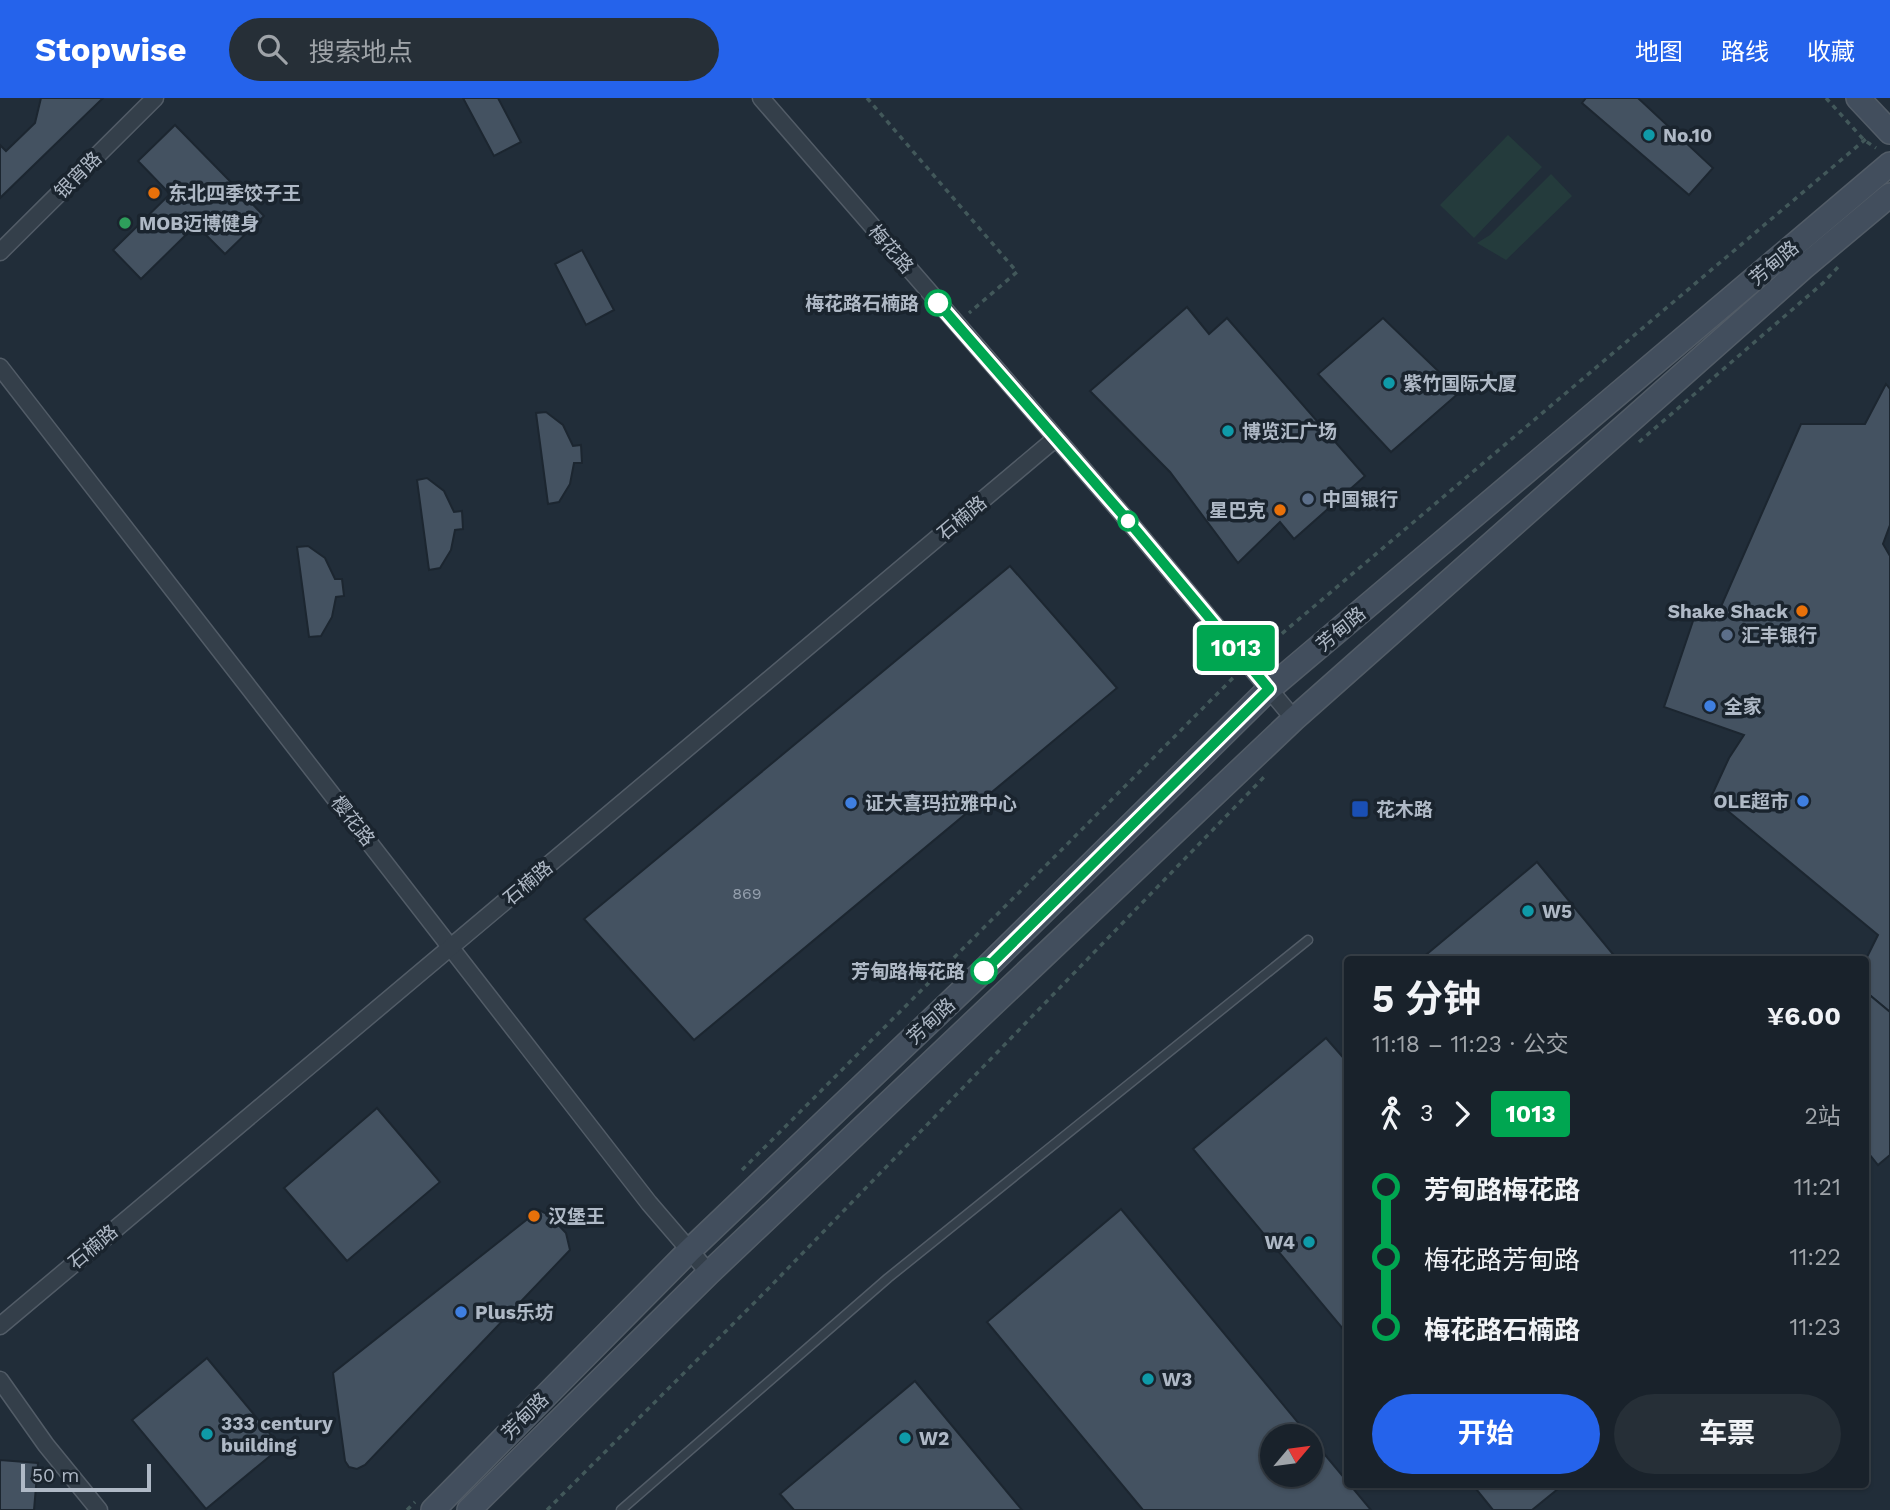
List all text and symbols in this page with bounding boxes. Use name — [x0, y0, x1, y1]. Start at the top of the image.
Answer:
search box — [229, 18, 719, 81]
text: Stopwise — [35, 30, 187, 69]
icon: search — [253, 30, 291, 68]
text: 搜索地点 — [309, 37, 413, 67]
text: 地图 — [1635, 38, 1683, 66]
text: 路线 — [1721, 38, 1769, 66]
text: 收藏 — [1807, 38, 1855, 66]
place label: No.10 — [1663, 124, 1712, 147]
marker: No.10 — [1641, 127, 1657, 143]
street label: 银宵路 — [50, 147, 106, 203]
place label: 东北四季饺子王 — [168, 182, 301, 205]
marker: 东北四季饺子王 — [146, 185, 162, 201]
place label: MOB迈博健身 — [139, 212, 259, 235]
marker: MOB迈博健身 — [117, 215, 133, 231]
street label: 梅花路 — [864, 220, 918, 278]
street label: 芳甸路 — [1745, 236, 1803, 290]
marker: 梅花路石楠路 — [925, 290, 951, 316]
place label: 梅花路石楠路 — [805, 292, 919, 315]
place label: 紫竹国际大厦 — [1403, 372, 1517, 395]
marker: 紫竹国际大厦 — [1381, 375, 1397, 391]
place label: 博览汇广场 — [1242, 420, 1337, 443]
marker: 博览汇广场 — [1220, 423, 1236, 439]
place label: 中国银行 — [1322, 488, 1398, 511]
street label: 石楠路 — [933, 491, 991, 545]
marker: 中国银行 — [1300, 491, 1316, 507]
place label: 星巴克 — [1209, 499, 1266, 522]
marker: 星巴克 — [1272, 502, 1288, 518]
unlabelled marker — [1118, 511, 1138, 531]
place label: Shake Shack — [1668, 600, 1788, 623]
street label: 芳甸路 — [1312, 602, 1370, 656]
marker: Shake Shack — [1794, 603, 1810, 619]
place label: 汇丰银行 — [1741, 624, 1817, 647]
line badge: 1013 — [1187, 625, 1285, 671]
marker: 汇丰银行 — [1719, 627, 1735, 643]
text: 1013 — [1211, 634, 1261, 662]
place label: 全家 — [1724, 695, 1762, 718]
marker: 全家 — [1702, 698, 1718, 714]
place label: OLE超市 — [1714, 790, 1789, 813]
street label: 樱花路 — [326, 791, 380, 851]
place label: 证大喜玛拉雅中心 — [865, 792, 1017, 815]
marker: OLE超市 — [1795, 793, 1811, 809]
marker: 证大喜玛拉雅中心 — [843, 795, 859, 811]
place label: 花木路 — [1376, 798, 1433, 821]
marker: 花木路 — [1350, 799, 1370, 819]
street label: 石楠路 — [499, 856, 557, 910]
house number: 869 — [732, 884, 762, 903]
place label: W5 — [1542, 900, 1572, 923]
marker: W5 — [1520, 903, 1536, 919]
marker: 芳甸路梅花路 — [971, 958, 997, 984]
place label: 芳甸路梅花路 — [851, 960, 965, 983]
text: 5 分钟 — [1372, 977, 1481, 1021]
street label: 芳甸路 — [902, 993, 960, 1049]
text: ¥6.00 — [1767, 1001, 1841, 1031]
text: 11:18 – 11:23 · 公交 — [1372, 1031, 1569, 1058]
icon: walk — [1372, 1095, 1410, 1133]
icon: forward — [1443, 1095, 1481, 1133]
text: 3 — [1420, 1100, 1433, 1127]
text: 1013 — [1505, 1100, 1556, 1128]
text: 2站 — [1805, 1103, 1841, 1130]
text: 11:21 — [1794, 1174, 1841, 1201]
text: 芳甸路梅花路 — [1424, 1175, 1580, 1205]
place label: 汉堡王 — [548, 1205, 605, 1228]
marker: 汉堡王 — [526, 1208, 542, 1224]
street label: 石楠路 — [64, 1220, 122, 1274]
place label: W4 — [1265, 1231, 1295, 1254]
marker: W4 — [1301, 1234, 1317, 1250]
text: 11:22 — [1789, 1244, 1841, 1271]
text: 梅花路芳甸路 — [1424, 1245, 1580, 1275]
place label: Plus乐坊 — [475, 1301, 554, 1324]
marker: Plus乐坊 — [453, 1304, 469, 1320]
text: 11:23 — [1789, 1314, 1841, 1341]
text: 梅花路石楠路 — [1424, 1315, 1580, 1345]
place label: W3 — [1162, 1368, 1192, 1391]
marker: W3 — [1140, 1371, 1156, 1387]
street label: 芳甸路 — [497, 1388, 553, 1444]
button: 开始 — [1372, 1394, 1600, 1474]
button: 车票 — [1614, 1394, 1841, 1474]
place label: 333 century building — [221, 1412, 333, 1457]
north arrow — [1260, 1424, 1323, 1488]
map controls — [1260, 1424, 1323, 1487]
marker: 333 century building — [199, 1426, 215, 1442]
place label: W2 — [919, 1427, 949, 1450]
marker: W2 — [897, 1430, 913, 1446]
scale bar — [21, 1461, 150, 1493]
text: 50 m — [32, 1464, 79, 1487]

